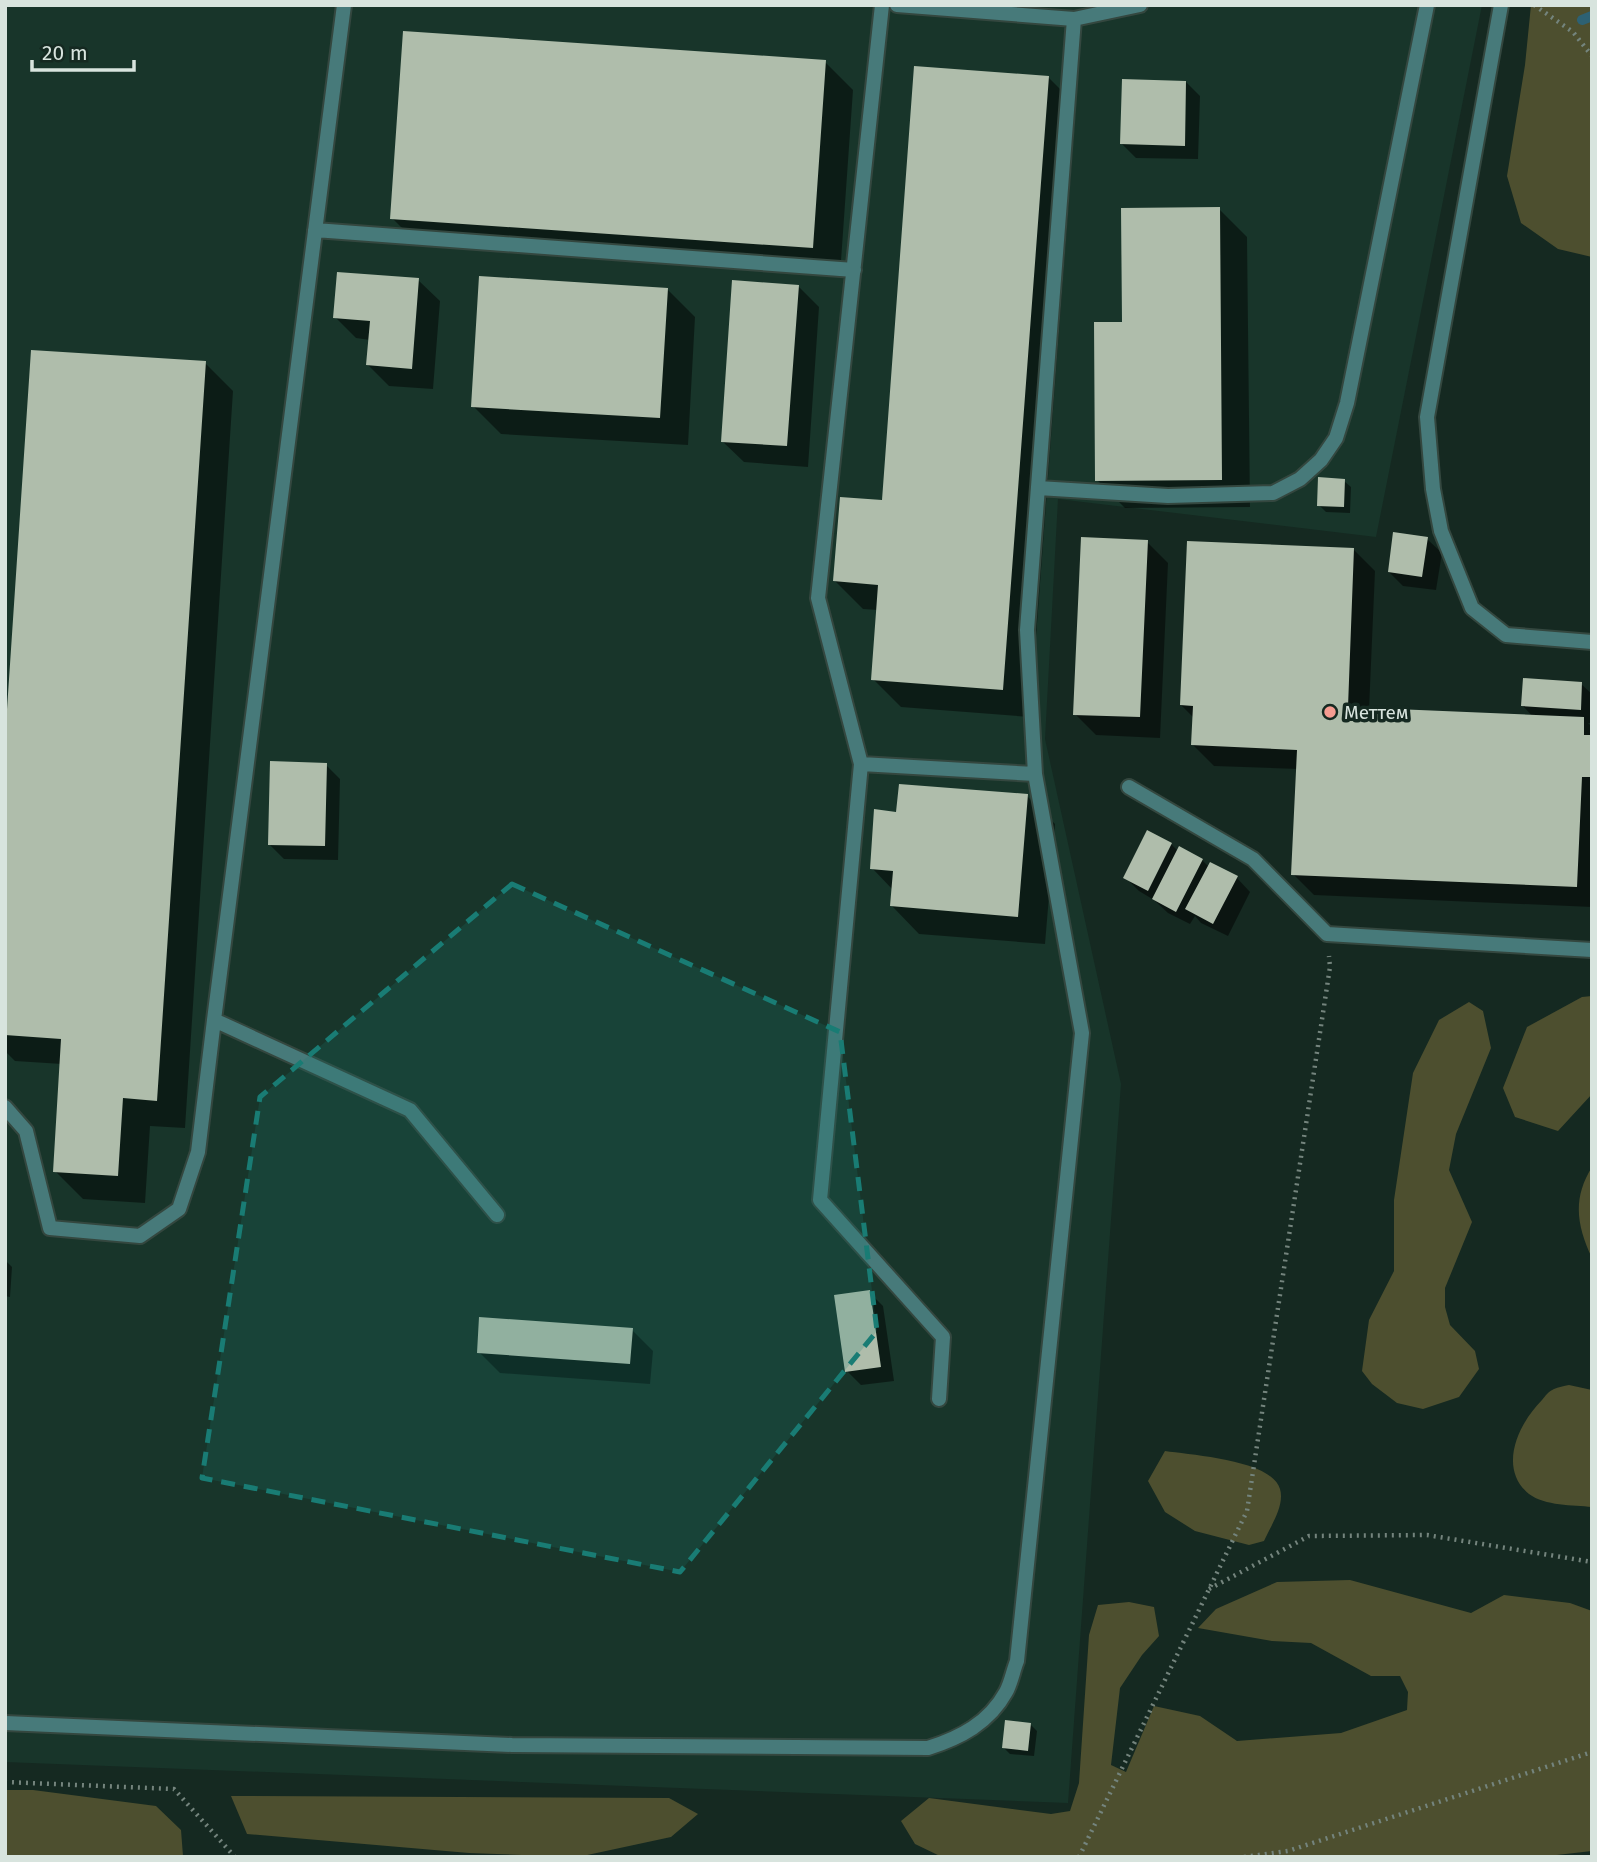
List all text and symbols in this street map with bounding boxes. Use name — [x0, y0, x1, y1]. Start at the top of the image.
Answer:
scale bar — [32, 28, 133, 72]
text: 20 m — [42, 40, 88, 66]
place label: Меттем — [1344, 701, 1409, 724]
marker: Меттем — [1322, 704, 1338, 720]

